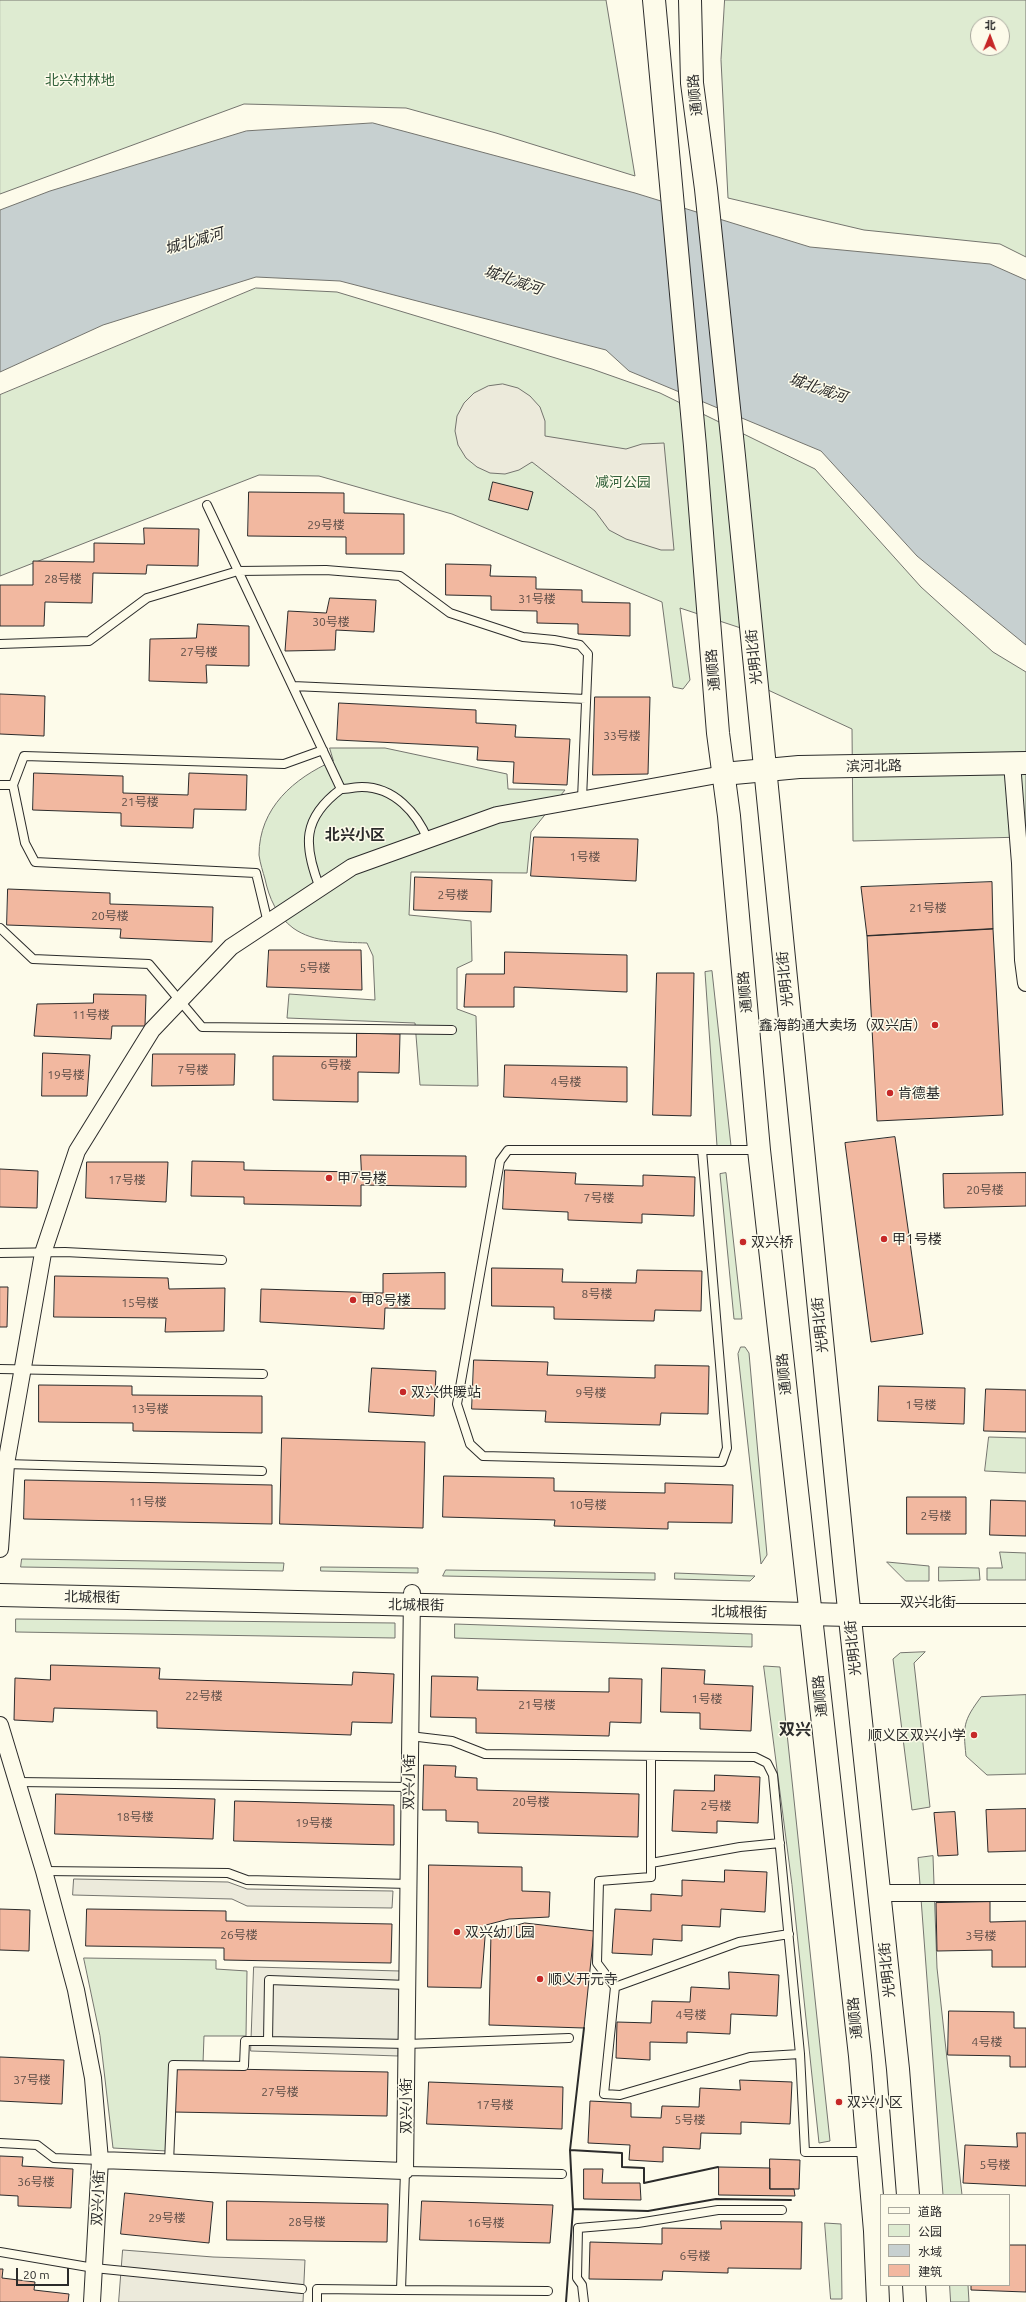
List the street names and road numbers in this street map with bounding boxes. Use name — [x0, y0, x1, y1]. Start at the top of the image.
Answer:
street label: 通顺路 — [684, 73, 706, 117]
street label: 光明北街 — [743, 628, 765, 686]
street label: 通顺路 — [703, 648, 723, 692]
street label: 滨河北路 — [846, 757, 902, 775]
street label: 光明北街 — [774, 950, 796, 1008]
street label: 通顺路 — [735, 970, 755, 1014]
street label: 光明北街 — [809, 1296, 831, 1354]
street label: 通顺路 — [773, 1352, 795, 1396]
street label: 北城根街 — [64, 1588, 120, 1606]
street label: 双兴北街 — [900, 1594, 956, 1610]
street label: 北城根街 — [388, 1596, 444, 1614]
street label: 北城根街 — [711, 1603, 767, 1621]
street label: 光明北街 — [842, 1619, 864, 1677]
street label: 通顺路 — [809, 1674, 831, 1718]
street label: 双兴小街 — [400, 1754, 418, 1810]
street label: 光明北街 — [876, 1941, 898, 1999]
street label: 通顺路 — [844, 1996, 866, 2040]
street label: 双兴小街 — [398, 2078, 414, 2134]
street label: 双兴小街 — [88, 2170, 108, 2226]

